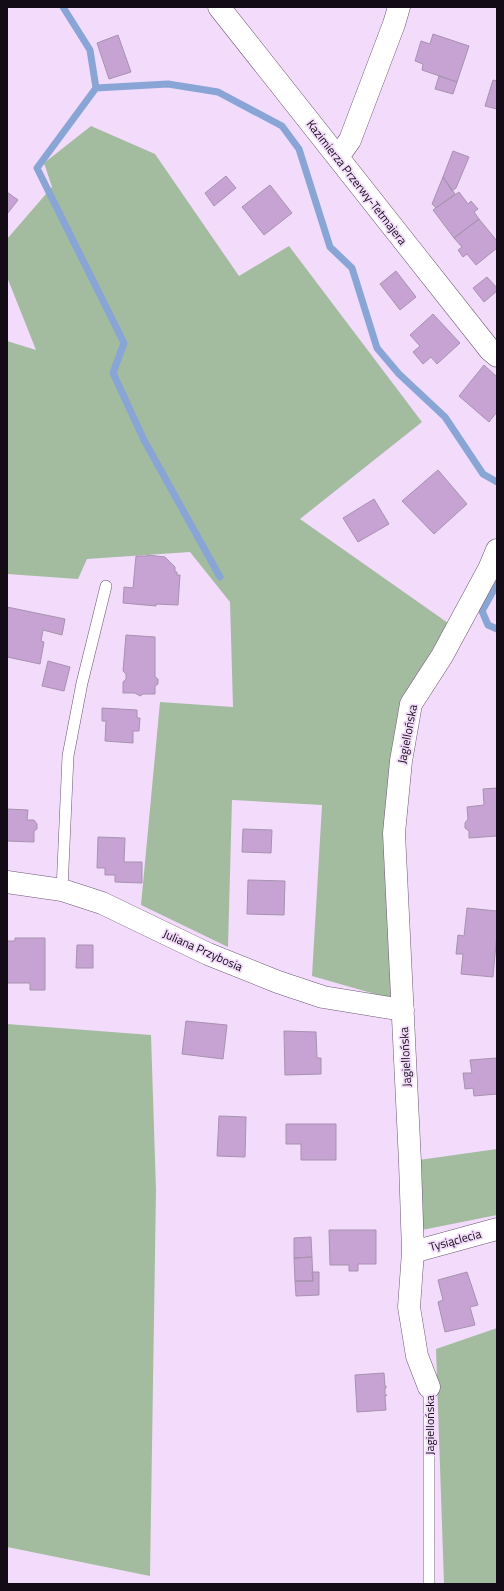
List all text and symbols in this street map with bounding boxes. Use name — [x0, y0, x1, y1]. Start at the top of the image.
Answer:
street label: Kazimierza Przerwy-Tetmajera — [302, 115, 412, 249]
street label: Jagiellońska — [392, 703, 422, 765]
street label: Juliana Przybosia — [160, 924, 246, 976]
street label: Jagiellońska — [394, 1027, 416, 1087]
street label: Tysiąclecia — [427, 1224, 483, 1256]
street label: Jagiellońska — [420, 1395, 439, 1455]

